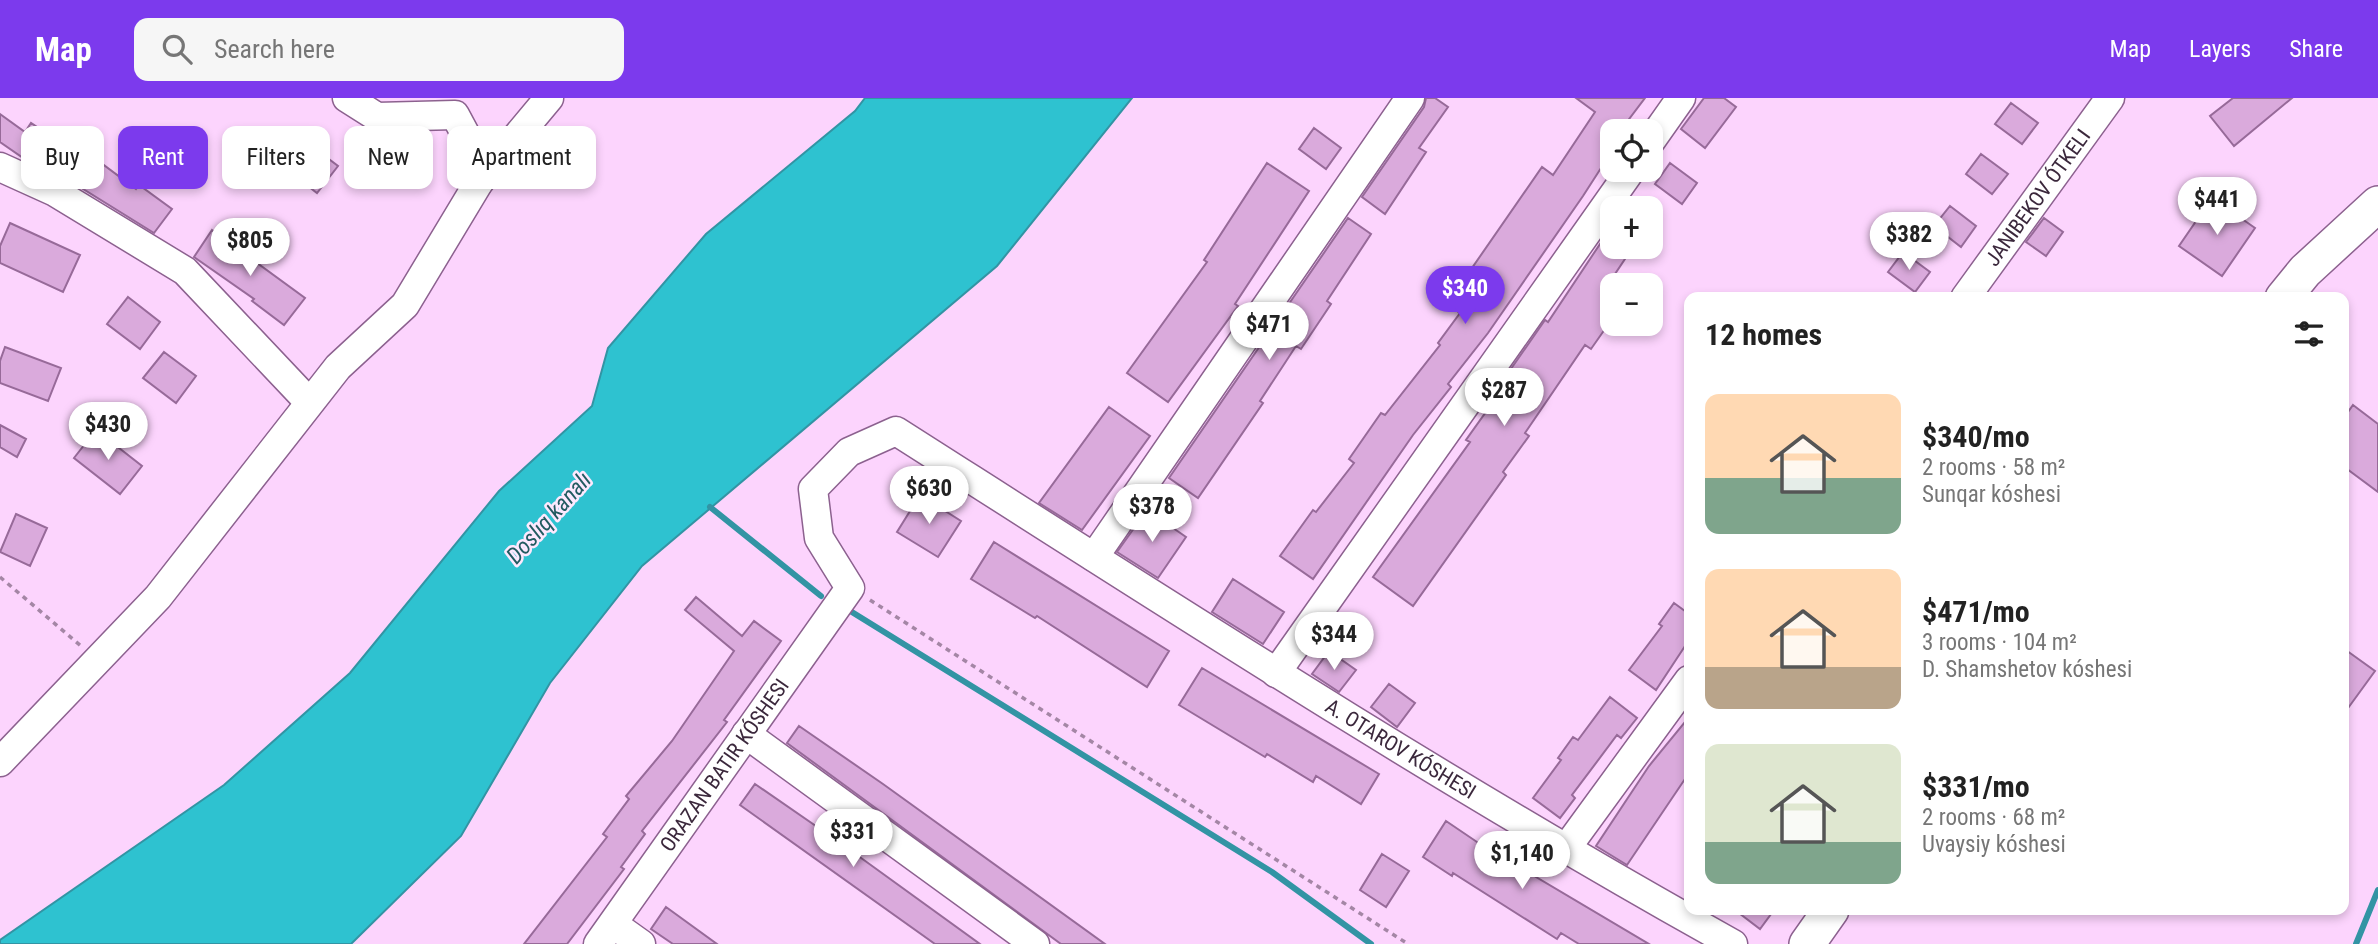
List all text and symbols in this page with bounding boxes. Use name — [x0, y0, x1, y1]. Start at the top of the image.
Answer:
search box — [134, 18, 624, 81]
text: Map — [35, 30, 92, 69]
icon: search — [158, 30, 196, 68]
text: Search here — [214, 34, 335, 64]
text: Map — [2110, 35, 2151, 63]
text: Layers — [2189, 35, 2251, 63]
text: Share — [2289, 35, 2343, 63]
map controls — [1600, 119, 1663, 336]
button: locate — [1600, 119, 1663, 182]
street label: JANIBEKOV ÓTKELI — [1980, 125, 2095, 271]
chip: Buy — [21, 126, 104, 189]
chip: Rent — [118, 126, 208, 189]
chip: Filters — [222, 126, 330, 189]
chip: New — [344, 126, 433, 189]
chip: Apartment — [447, 126, 596, 189]
pin: $441 — [2176, 178, 2258, 237]
text: $441 — [2194, 186, 2240, 213]
button: + — [1600, 196, 1663, 259]
pin: $382 — [1868, 212, 1950, 272]
pin: $805 — [209, 218, 291, 278]
text: $382 — [1886, 221, 1932, 248]
text: $805 — [227, 227, 273, 254]
pin: $340 — [1424, 266, 1506, 326]
button: − — [1600, 273, 1663, 336]
text: $340 — [1442, 275, 1488, 302]
pin: $471 — [1228, 302, 1310, 362]
text: $471 — [1246, 311, 1292, 338]
icon: filters — [2290, 315, 2328, 353]
text: 12 homes — [1705, 317, 1822, 352]
pin: $287 — [1463, 368, 1545, 428]
text: $287 — [1481, 377, 1527, 404]
pin: $430 — [67, 402, 149, 462]
text: $430 — [85, 411, 131, 438]
text: $340/mo — [1922, 419, 2030, 454]
icon: home — [1761, 422, 1845, 506]
text: 2 rooms · 58 m² — [1922, 454, 2065, 481]
pin: $630 — [888, 466, 970, 526]
water label: Doslıq kanalı — [501, 467, 597, 569]
text: $630 — [906, 475, 952, 502]
text: Sunqar kóshesi — [1922, 481, 2061, 508]
pin: $378 — [1111, 484, 1193, 544]
text: $378 — [1129, 493, 1175, 520]
text: $471/mo — [1922, 594, 2030, 629]
icon: home — [1761, 597, 1845, 681]
pin: $344 — [1293, 612, 1375, 672]
text: $344 — [1311, 621, 1357, 648]
text: 3 rooms · 104 m² — [1922, 629, 2077, 656]
text: D. Shamshetov kóshesi — [1922, 656, 2132, 683]
street label: ORAZAN BATIR KÓSHESI — [655, 674, 794, 856]
street label: A. OTAROV KÓSHESI — [1321, 694, 1480, 804]
text: $331/mo — [1922, 769, 2030, 804]
icon: home — [1761, 772, 1845, 856]
text: 2 rooms · 68 m² — [1922, 804, 2065, 831]
pin: $331 — [812, 810, 894, 869]
text: $331 — [830, 818, 876, 845]
text: Uvaysiy kóshesi — [1922, 831, 2066, 858]
pin: $1,140 — [1465, 832, 1579, 891]
text: $1,140 — [1490, 840, 1554, 867]

